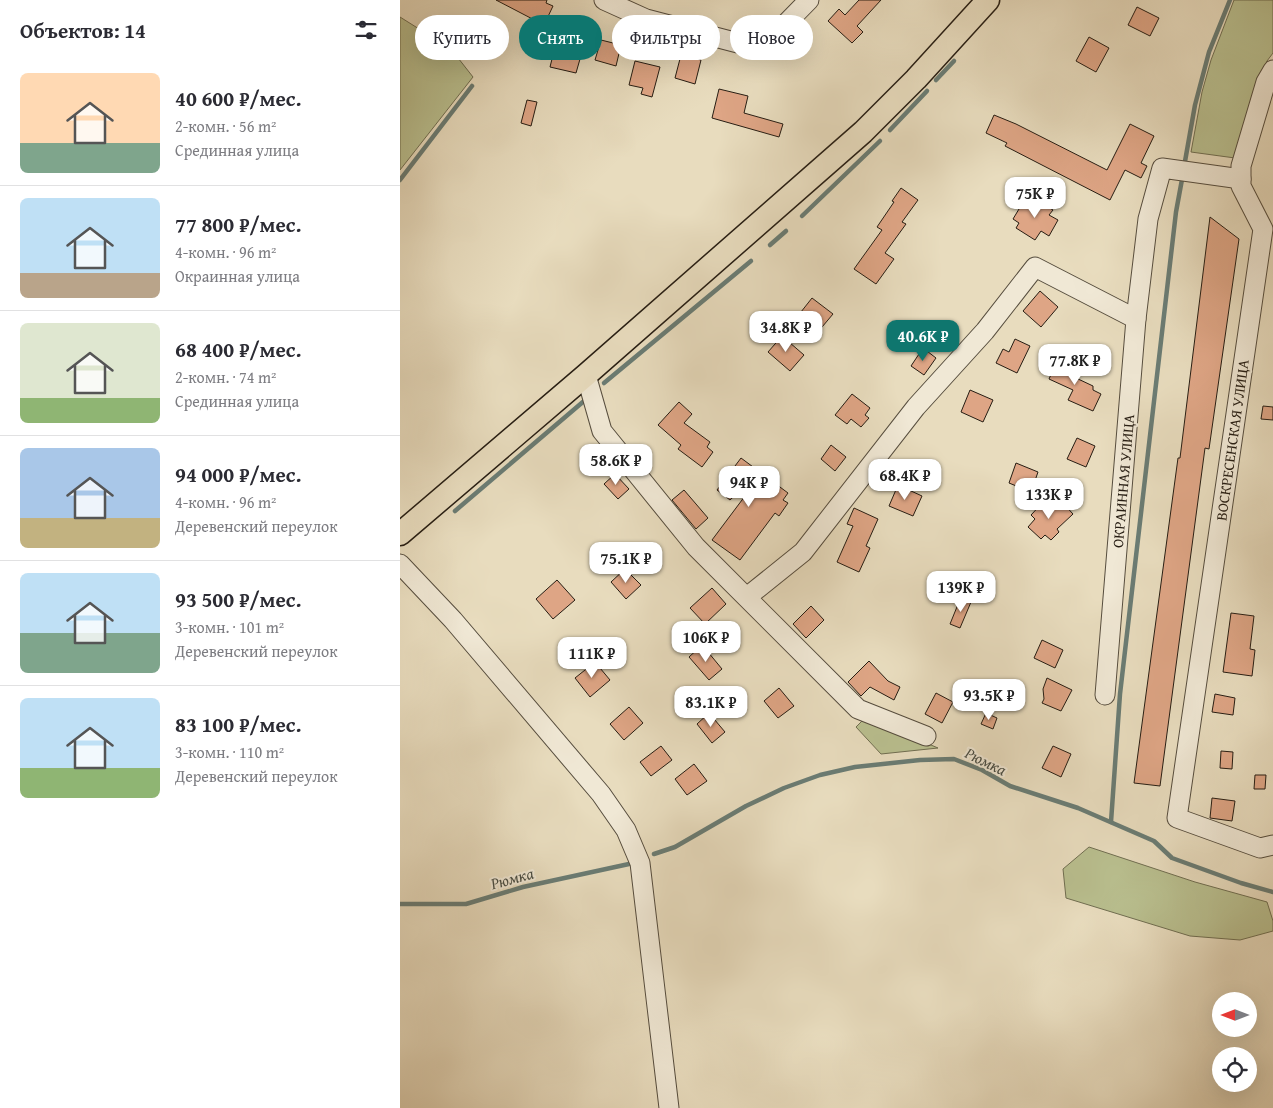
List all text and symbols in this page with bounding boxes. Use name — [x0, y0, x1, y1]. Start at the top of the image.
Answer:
text: Объектов: 14 — [20, 15, 146, 46]
chip: Купить — [415, 15, 509, 60]
chip: Снять — [519, 15, 602, 60]
chip: Фильтры — [612, 15, 720, 60]
chip: Новое — [730, 15, 813, 60]
icon: filters — [352, 16, 380, 44]
text: 40 600 ₽/мес. — [175, 83, 301, 114]
icon: home — [60, 93, 120, 153]
text: 2-комн. · 56 m² — [175, 114, 276, 138]
text: Срединная улица — [175, 138, 299, 162]
pin: 75K ₽ — [1000, 176, 1070, 219]
text: 75K ₽ — [1016, 181, 1054, 205]
text: 77 800 ₽/мес. — [175, 209, 301, 240]
icon: home — [60, 218, 120, 278]
text: 4-комн. · 96 m² — [175, 240, 276, 264]
text: Окраинная улица — [175, 264, 300, 288]
pin: 34.8K ₽ — [740, 310, 832, 353]
text: 34.8K ₽ — [760, 315, 812, 339]
pin: 40.6K ₽ — [877, 320, 969, 362]
text: 40.6K ₽ — [897, 324, 949, 348]
text: 68 400 ₽/мес. — [175, 334, 301, 365]
icon: home — [60, 343, 120, 403]
pin: 77.8K ₽ — [1029, 344, 1121, 386]
text: 77.8K ₽ — [1049, 348, 1101, 372]
street label: ВОСКРЕСЕНСКАЯ УЛИЦА — [1210, 358, 1254, 522]
text: 2-комн. · 74 m² — [175, 365, 276, 389]
text: Срединная улица — [175, 389, 299, 413]
street label: ОКРАИННАЯ УЛИЦА — [1107, 413, 1139, 549]
pin: 58.6K ₽ — [570, 444, 662, 486]
text: 58.6K ₽ — [590, 448, 642, 472]
pin: 68.4K ₽ — [859, 458, 951, 501]
text: 94 000 ₽/мес. — [175, 459, 301, 490]
text: 68.4K ₽ — [879, 463, 931, 487]
pin: 94K ₽ — [714, 466, 784, 508]
icon: home — [60, 468, 120, 528]
text: 94K ₽ — [730, 470, 768, 494]
pin: 133K ₽ — [1008, 478, 1090, 520]
text: 133K ₽ — [1026, 482, 1072, 506]
text: 4-комн. · 96 m² — [175, 490, 276, 514]
text: Деревенский переулок — [175, 514, 338, 538]
pin: 75.1K ₽ — [580, 542, 672, 584]
text: 75.1K ₽ — [600, 546, 652, 570]
pin: 139K ₽ — [920, 570, 1002, 613]
text: 139K ₽ — [938, 575, 984, 599]
text: 93 500 ₽/мес. — [175, 584, 301, 615]
icon: home — [60, 593, 120, 653]
text: 3-комн. · 101 m² — [175, 615, 284, 639]
pin: 106K ₽ — [665, 620, 747, 663]
text: 106K ₽ — [683, 625, 729, 649]
pin: 111K ₽ — [551, 636, 633, 679]
text: Деревенский переулок — [175, 639, 338, 663]
text: 111K ₽ — [569, 641, 615, 665]
pin: 93.5K ₽ — [943, 678, 1035, 721]
text: 93.5K ₽ — [963, 683, 1015, 707]
pin: 83.1K ₽ — [665, 686, 757, 728]
text: 83.1K ₽ — [685, 690, 737, 714]
text: 83 100 ₽/мес. — [175, 709, 301, 740]
icon: home — [60, 718, 120, 778]
text: 3-комн. · 110 m² — [175, 740, 284, 764]
water label: Рюмка — [960, 740, 1011, 782]
text: Деревенский переулок — [175, 764, 338, 788]
water label: Рюмка — [487, 861, 537, 895]
north arrow — [1212, 992, 1258, 1038]
map controls — [1212, 992, 1257, 1092]
button: locate — [1212, 1047, 1257, 1092]

